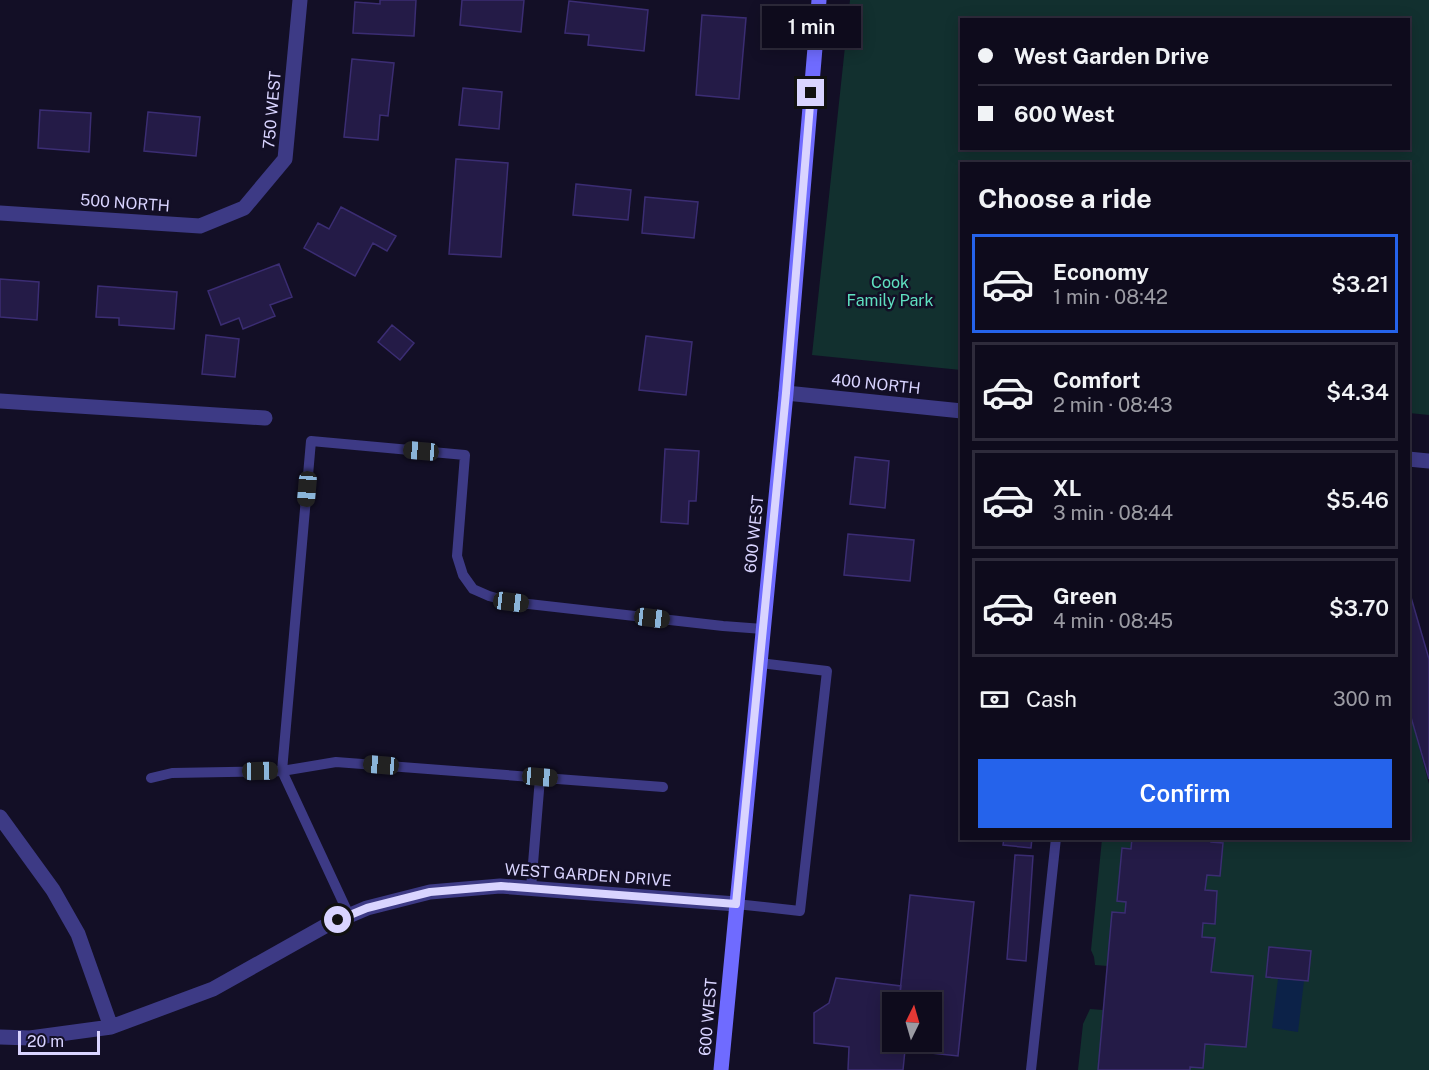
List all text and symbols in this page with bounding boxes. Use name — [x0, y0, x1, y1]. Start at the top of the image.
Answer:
callout: 1 min — [762, 6, 860, 48]
text: 1 min — [788, 15, 835, 39]
text: West Garden Drive — [1014, 43, 1209, 69]
street label: 750 WEST — [259, 70, 285, 150]
route end — [797, 79, 824, 106]
text: 600 West — [1014, 101, 1115, 127]
text: Choose a ride — [978, 182, 1152, 214]
street label: 500 NORTH — [80, 190, 170, 216]
icon: car — [981, 257, 1035, 311]
text: Economy — [1053, 259, 1149, 285]
text: $3.21 — [1331, 271, 1389, 297]
park label: Cook Family Park — [846, 273, 934, 310]
text: 1 min · 08:42 — [1053, 285, 1168, 309]
icon: car — [981, 365, 1035, 419]
text: Comfort — [1053, 367, 1140, 393]
street label: 400 NORTH — [830, 370, 922, 398]
text: $4.34 — [1326, 379, 1389, 405]
text: 2 min · 08:43 — [1053, 393, 1173, 417]
car — [402, 440, 440, 462]
car — [296, 470, 318, 508]
icon: car — [981, 473, 1035, 527]
text: XL — [1053, 475, 1081, 501]
text: $5.46 — [1326, 487, 1389, 513]
street label: 600 WEST — [740, 494, 768, 574]
text: 3 min · 08:44 — [1053, 501, 1173, 525]
icon: car — [981, 581, 1035, 635]
text: Green — [1053, 583, 1117, 609]
car — [492, 591, 530, 613]
text: $3.70 — [1329, 595, 1389, 621]
car — [633, 607, 671, 629]
text: 4 min · 08:45 — [1053, 609, 1173, 633]
icon: cash — [978, 683, 1011, 716]
text: Cash — [1026, 686, 1077, 712]
text: 300 m — [1333, 687, 1392, 711]
car — [362, 754, 400, 776]
button: Confirm — [978, 759, 1392, 828]
car — [242, 762, 278, 780]
car — [521, 766, 559, 788]
street label: WEST GARDEN DRIVE — [504, 860, 672, 890]
route start — [324, 906, 351, 933]
street label: 600 WEST — [695, 977, 721, 1057]
north arrow — [882, 992, 942, 1052]
map controls — [882, 992, 942, 1052]
scale bar — [18, 1028, 100, 1056]
text: 20 m — [27, 1032, 64, 1051]

